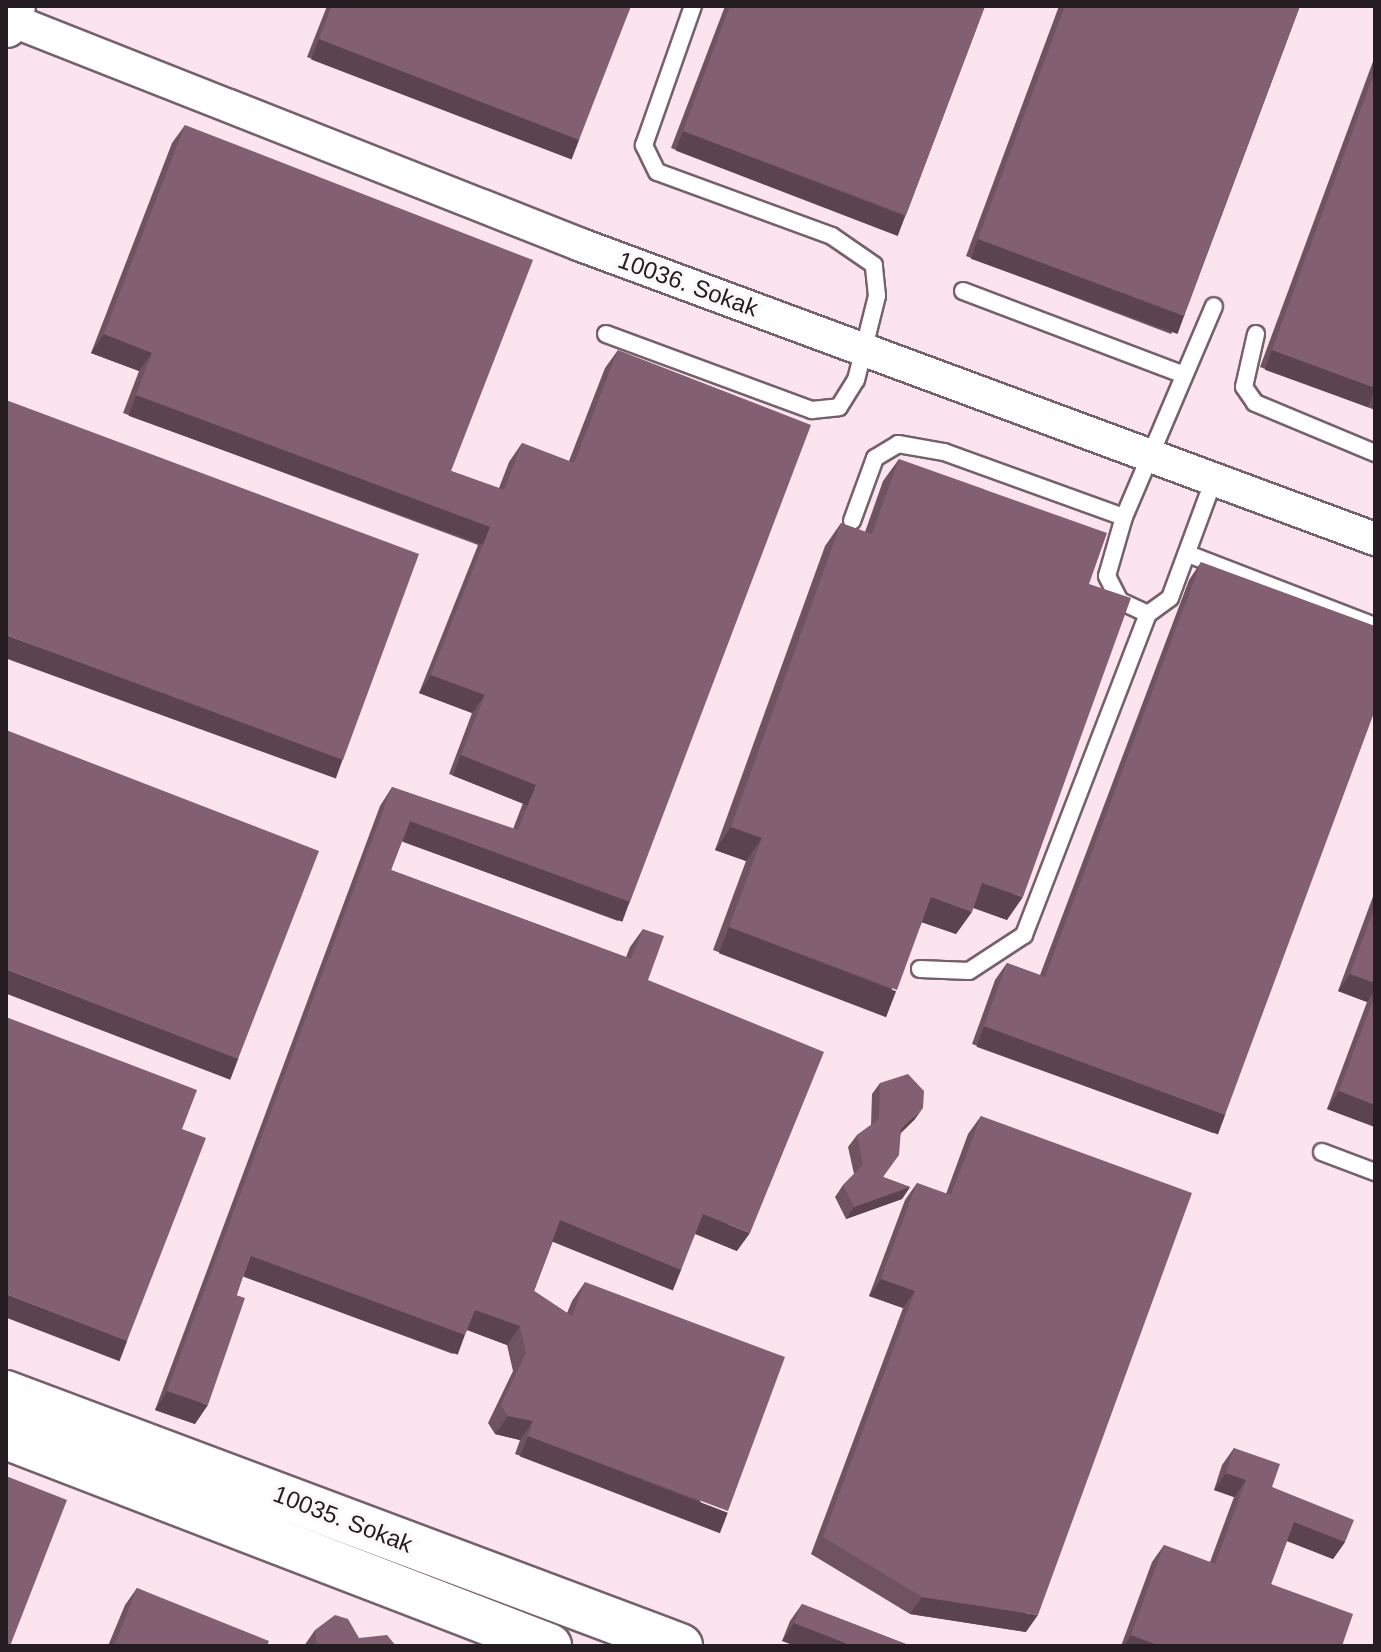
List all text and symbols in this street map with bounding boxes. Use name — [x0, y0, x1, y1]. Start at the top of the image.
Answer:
street label: 10036. Sokak — [614, 245, 762, 323]
street label: 10035. Sokak — [269, 1479, 417, 1559]

